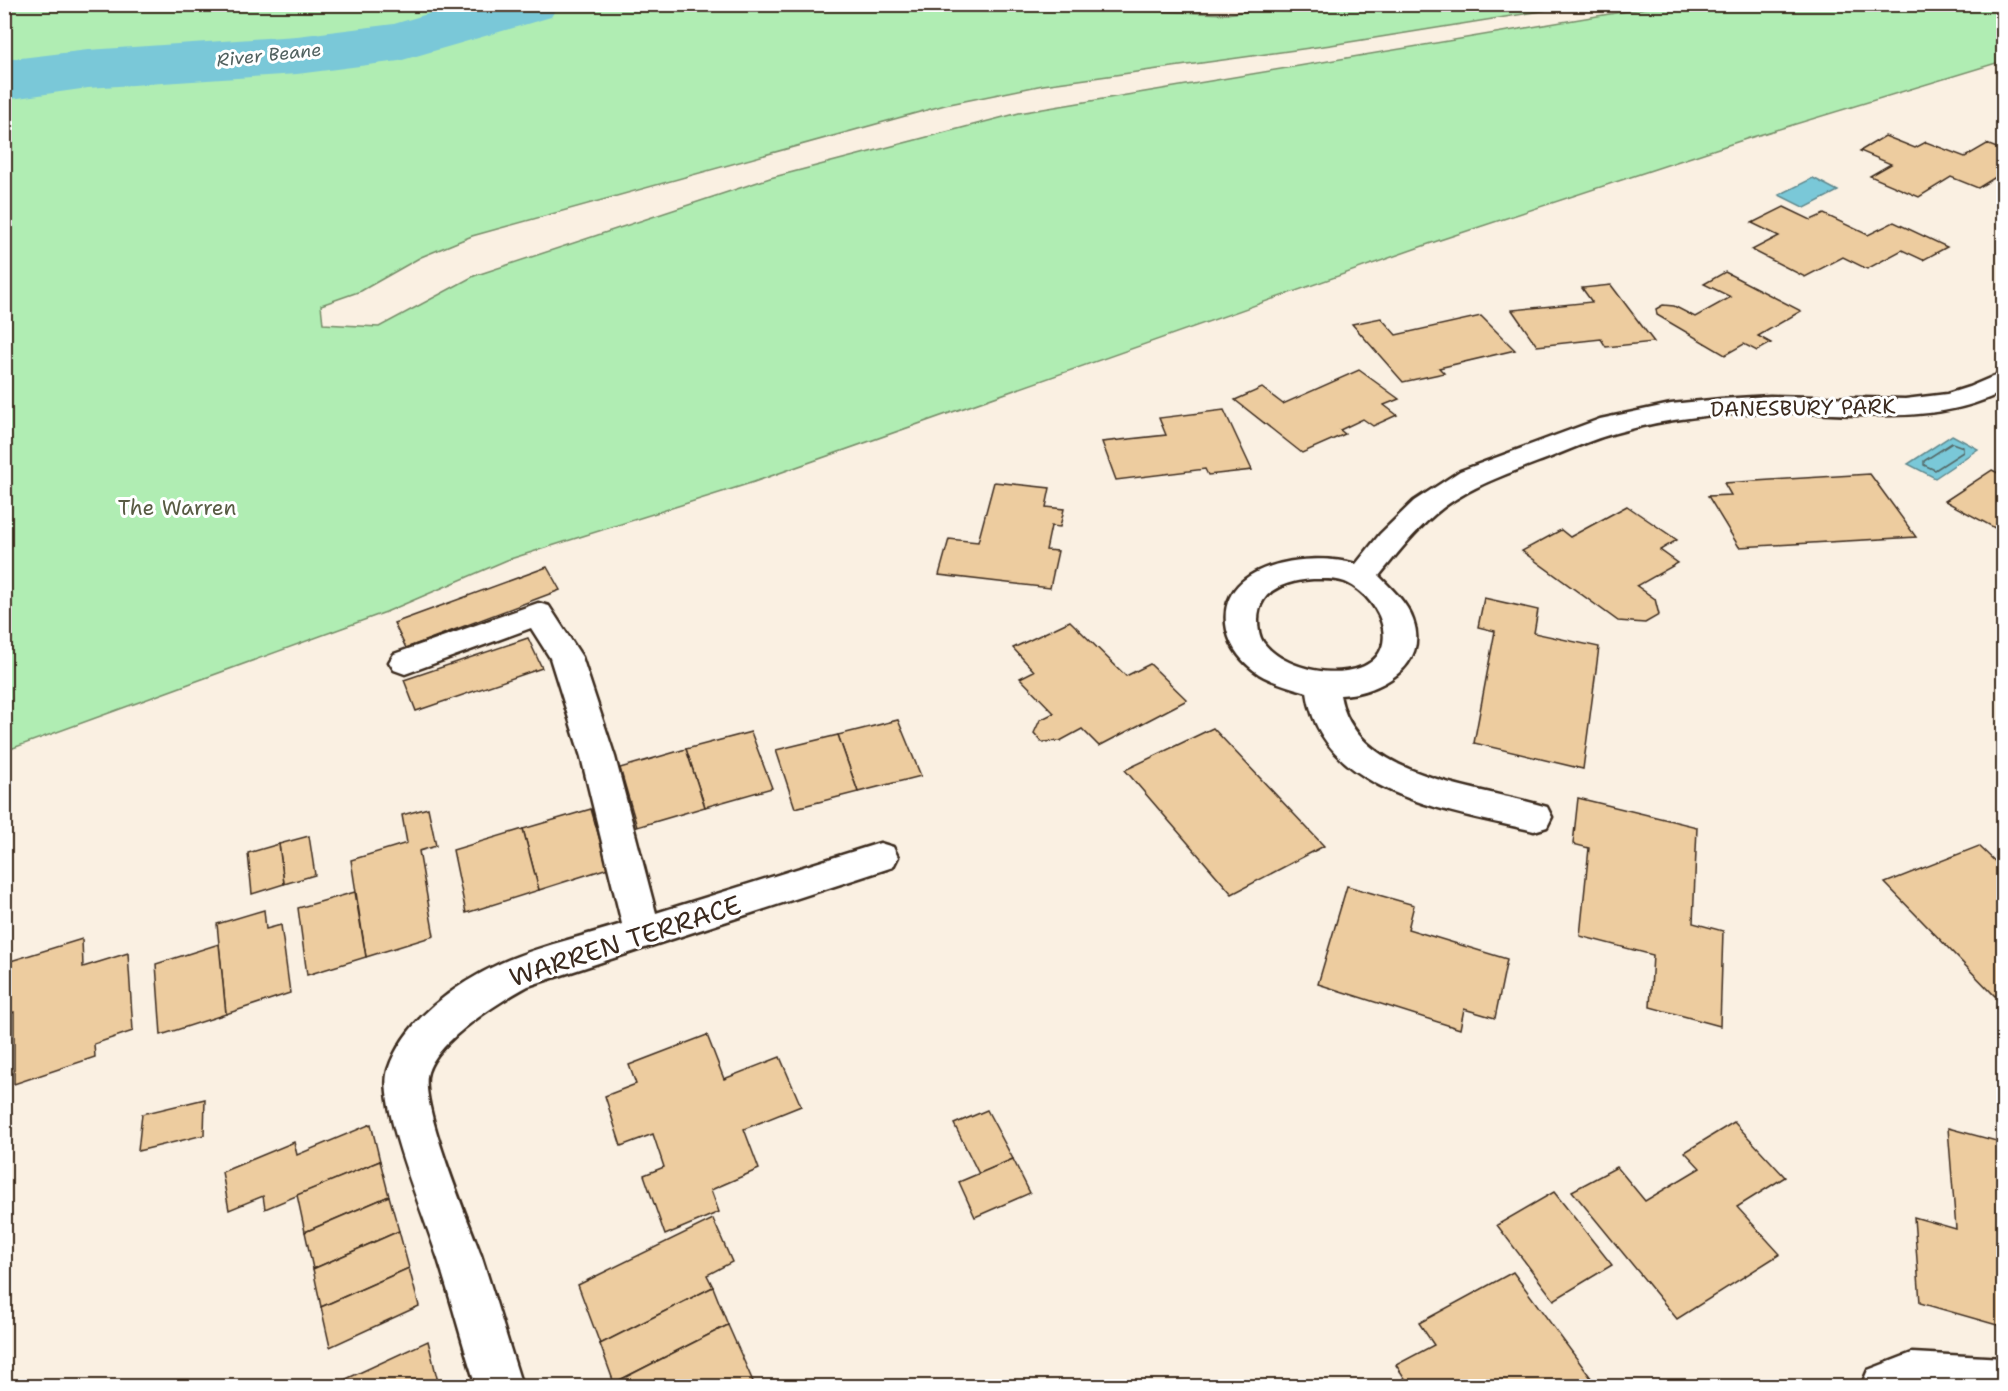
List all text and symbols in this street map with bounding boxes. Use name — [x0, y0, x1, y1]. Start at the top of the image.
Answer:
water label: River Beane — [215, 38, 323, 72]
street label: DANESBURY PARK — [1710, 392, 1896, 424]
park label: The Warren — [118, 494, 236, 522]
street label: WARREN TERRACE — [505, 887, 745, 994]

